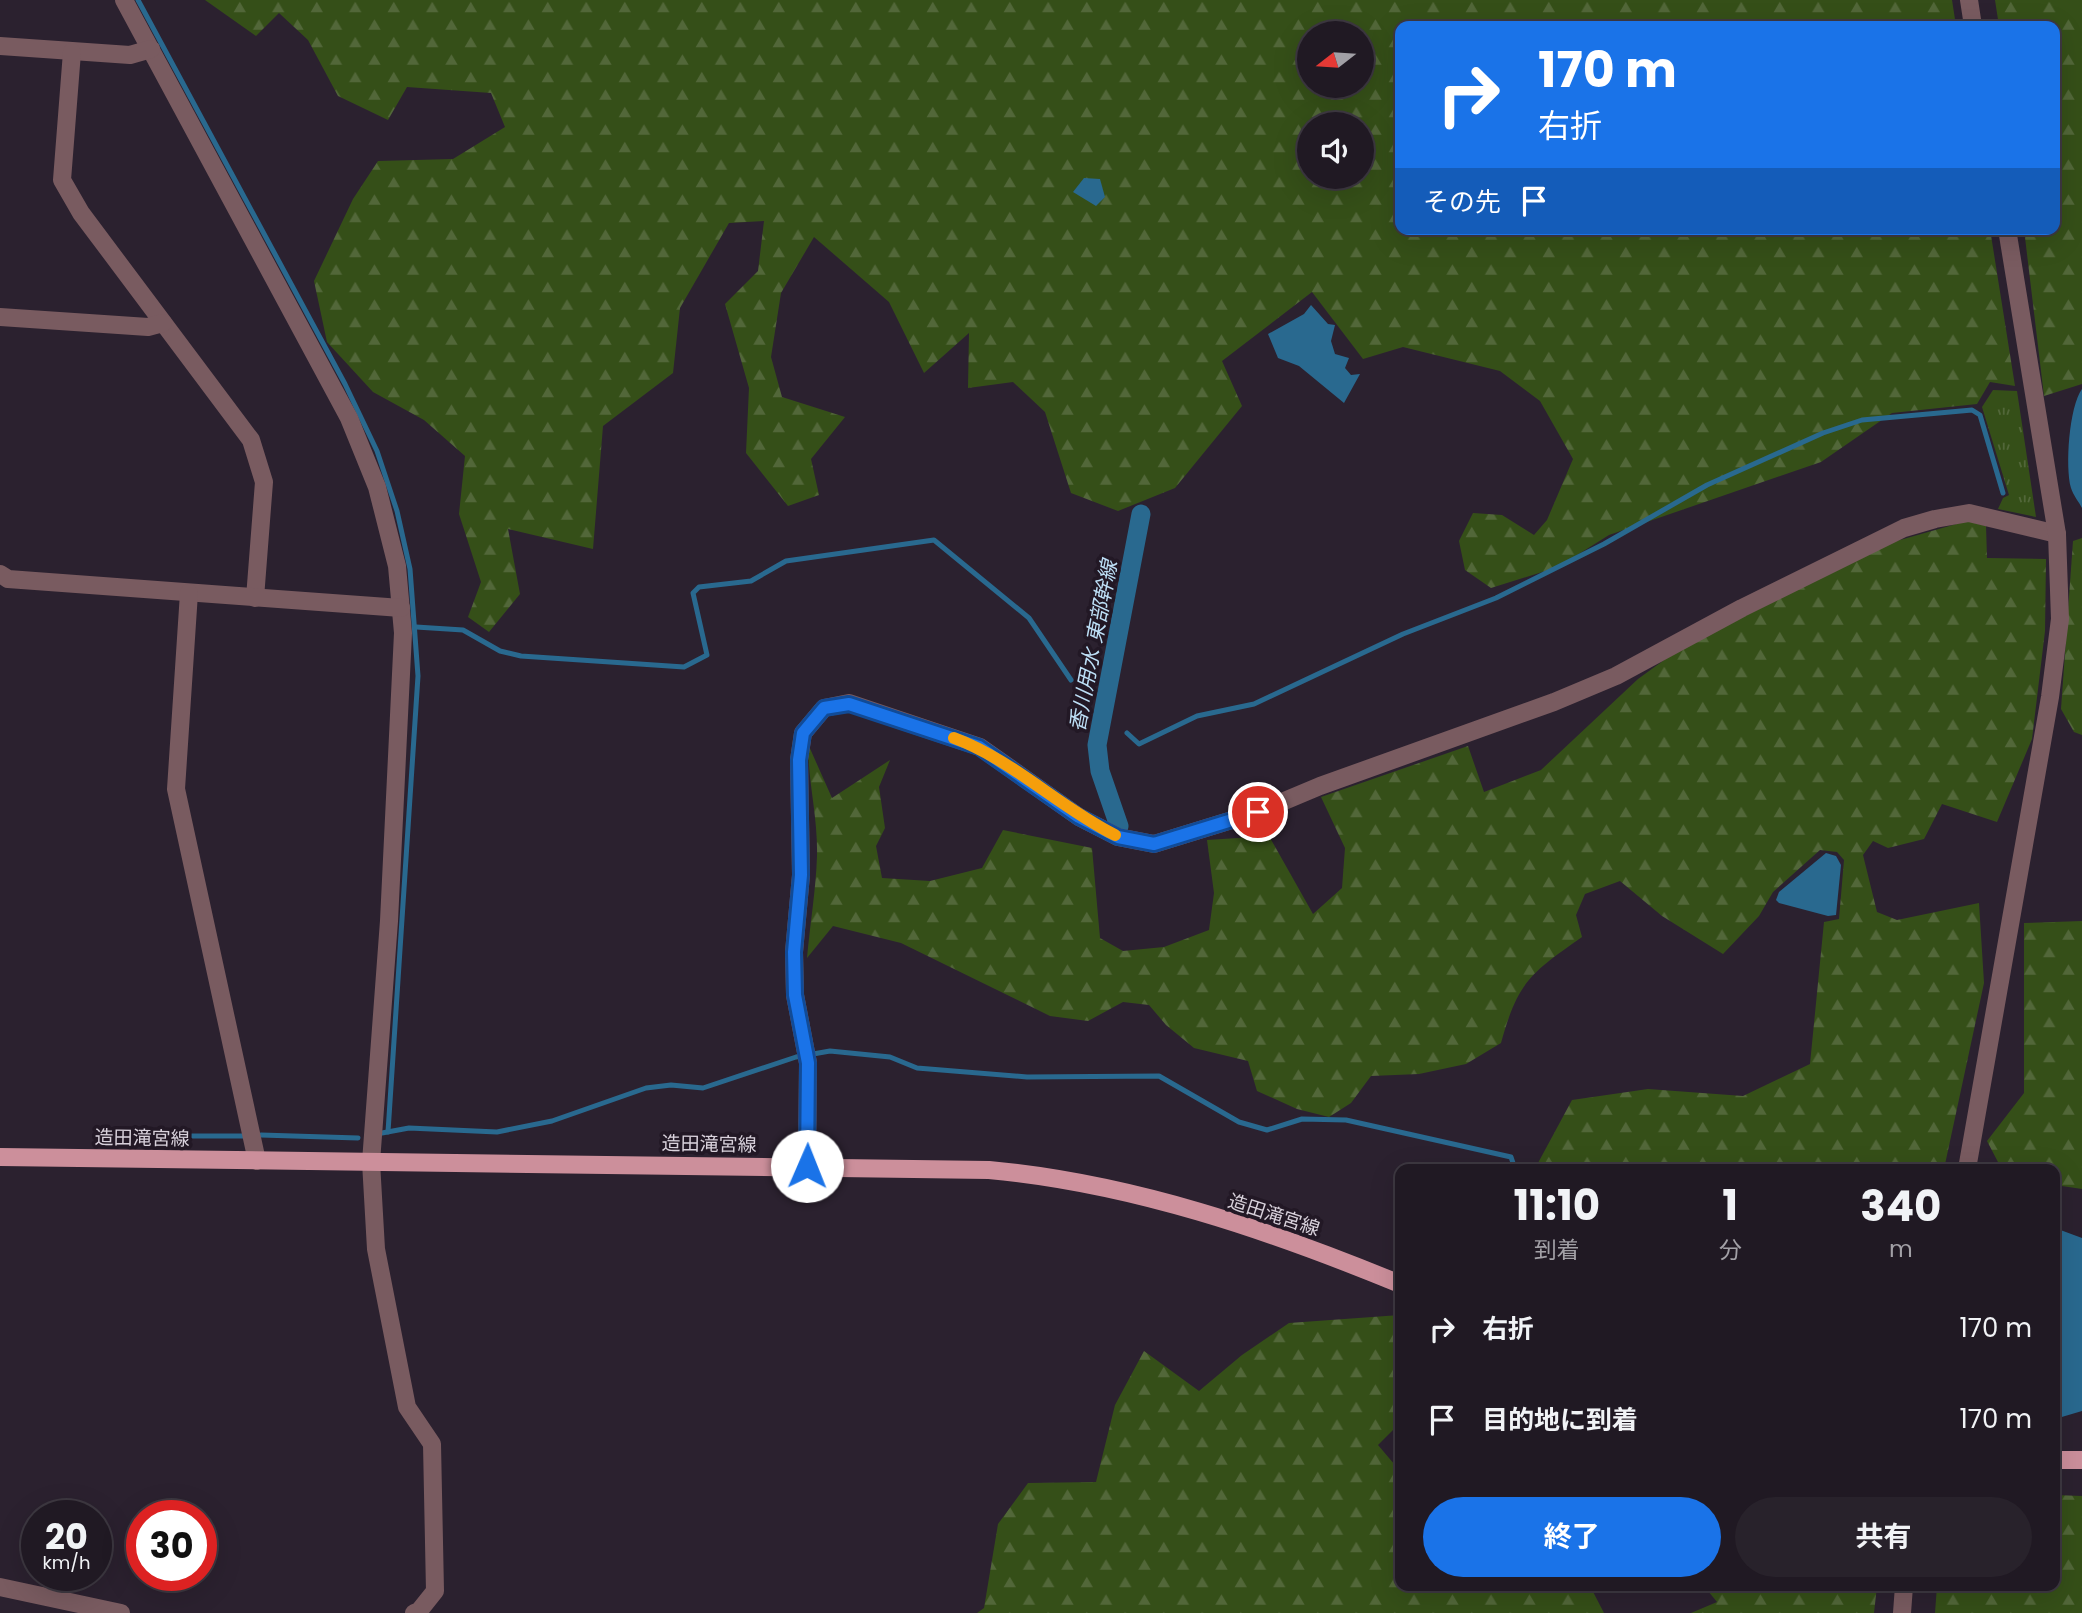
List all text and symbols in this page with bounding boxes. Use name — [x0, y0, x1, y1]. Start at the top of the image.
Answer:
north arrow — [1297, 21, 1374, 98]
map controls — [1297, 21, 1374, 189]
text: 170 m — [1538, 36, 1677, 104]
icon: right — [1423, 49, 1514, 140]
text: 右折 — [1538, 103, 1602, 148]
button: sound — [1297, 112, 1374, 189]
icon: arrive — [1515, 182, 1553, 220]
text: その先 — [1423, 184, 1501, 220]
water label: 香川用水 東部幹線 — [1062, 555, 1124, 734]
pin — [1228, 782, 1288, 842]
icon: arrive — [1239, 793, 1277, 831]
street label: 造田滝宮線 — [94, 1124, 190, 1152]
position arrow — [770, 1129, 844, 1203]
street label: 造田滝宮線 — [661, 1130, 757, 1158]
text: 11:10 — [1514, 1176, 1600, 1235]
text: 1 — [1722, 1176, 1738, 1235]
text: 340 — [1860, 1177, 1941, 1236]
street label: 造田滝宮線 — [1225, 1187, 1323, 1243]
text: m — [1889, 1233, 1913, 1265]
text: 到着 — [1534, 1234, 1580, 1266]
text: 分 — [1719, 1234, 1742, 1266]
icon: right — [1423, 1310, 1461, 1348]
text: 170 m — [1959, 1310, 2032, 1346]
text: 右折 — [1482, 1311, 1534, 1347]
icon: arrive — [1423, 1401, 1461, 1439]
text: 170 m — [1959, 1401, 2032, 1437]
text: 目的地に到着 — [1482, 1402, 1638, 1438]
button: 終了 — [1423, 1497, 1721, 1577]
button: 共有 — [1735, 1497, 2032, 1577]
speed limit sign: 30 — [126, 1500, 217, 1591]
text: 20 — [45, 1512, 88, 1561]
text: km/h — [43, 1550, 90, 1575]

